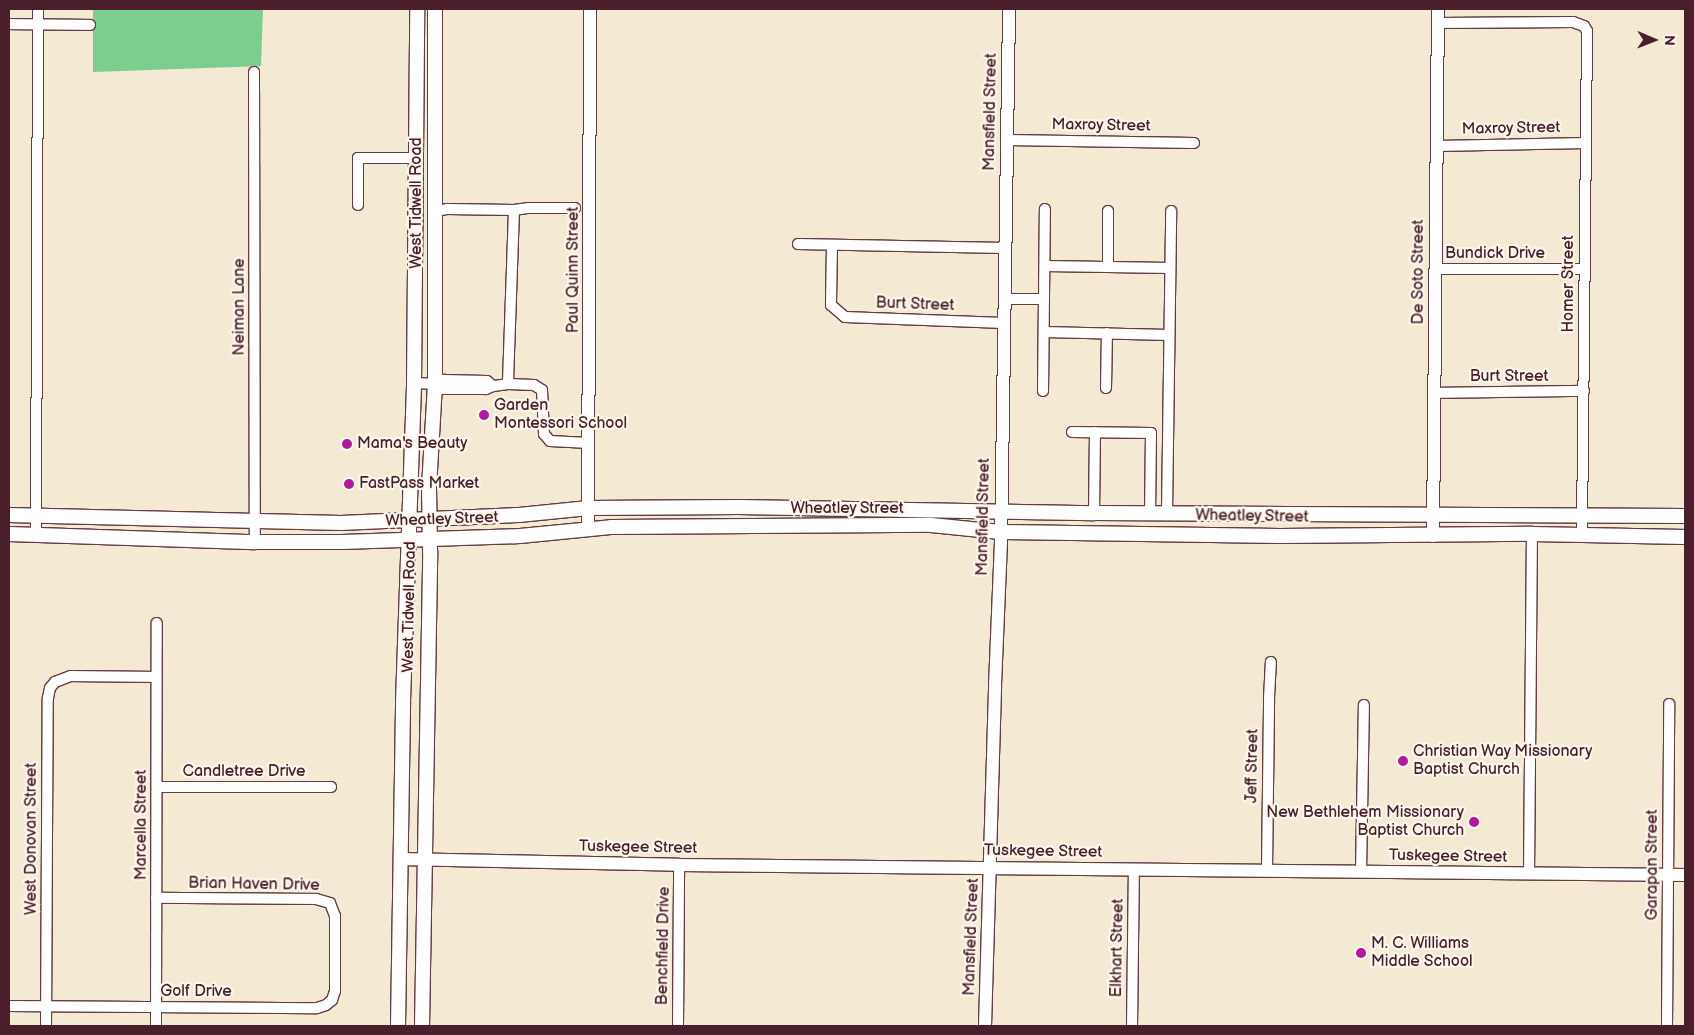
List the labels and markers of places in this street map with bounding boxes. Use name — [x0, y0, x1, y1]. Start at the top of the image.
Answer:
place label: Garden Montessori School — [494, 396, 627, 434]
marker: Garden Montessori School — [478, 409, 490, 421]
place label: Mama's Beauty — [357, 434, 467, 454]
marker: Mama's Beauty — [341, 438, 353, 450]
place label: FastPass Market — [359, 474, 479, 494]
marker: FastPass Market — [343, 478, 355, 490]
place label: Christian Way Missionary Baptist Church — [1413, 742, 1594, 780]
marker: Christian Way Missionary Baptist Church — [1397, 755, 1409, 767]
place label: New Bethlehem Missionary Baptist Church — [1266, 803, 1464, 841]
marker: New Bethlehem Missionary Baptist Church — [1468, 816, 1480, 828]
place label: M. C. Williams Middle School — [1371, 934, 1473, 972]
marker: M. C. Williams Middle School — [1355, 947, 1367, 959]

